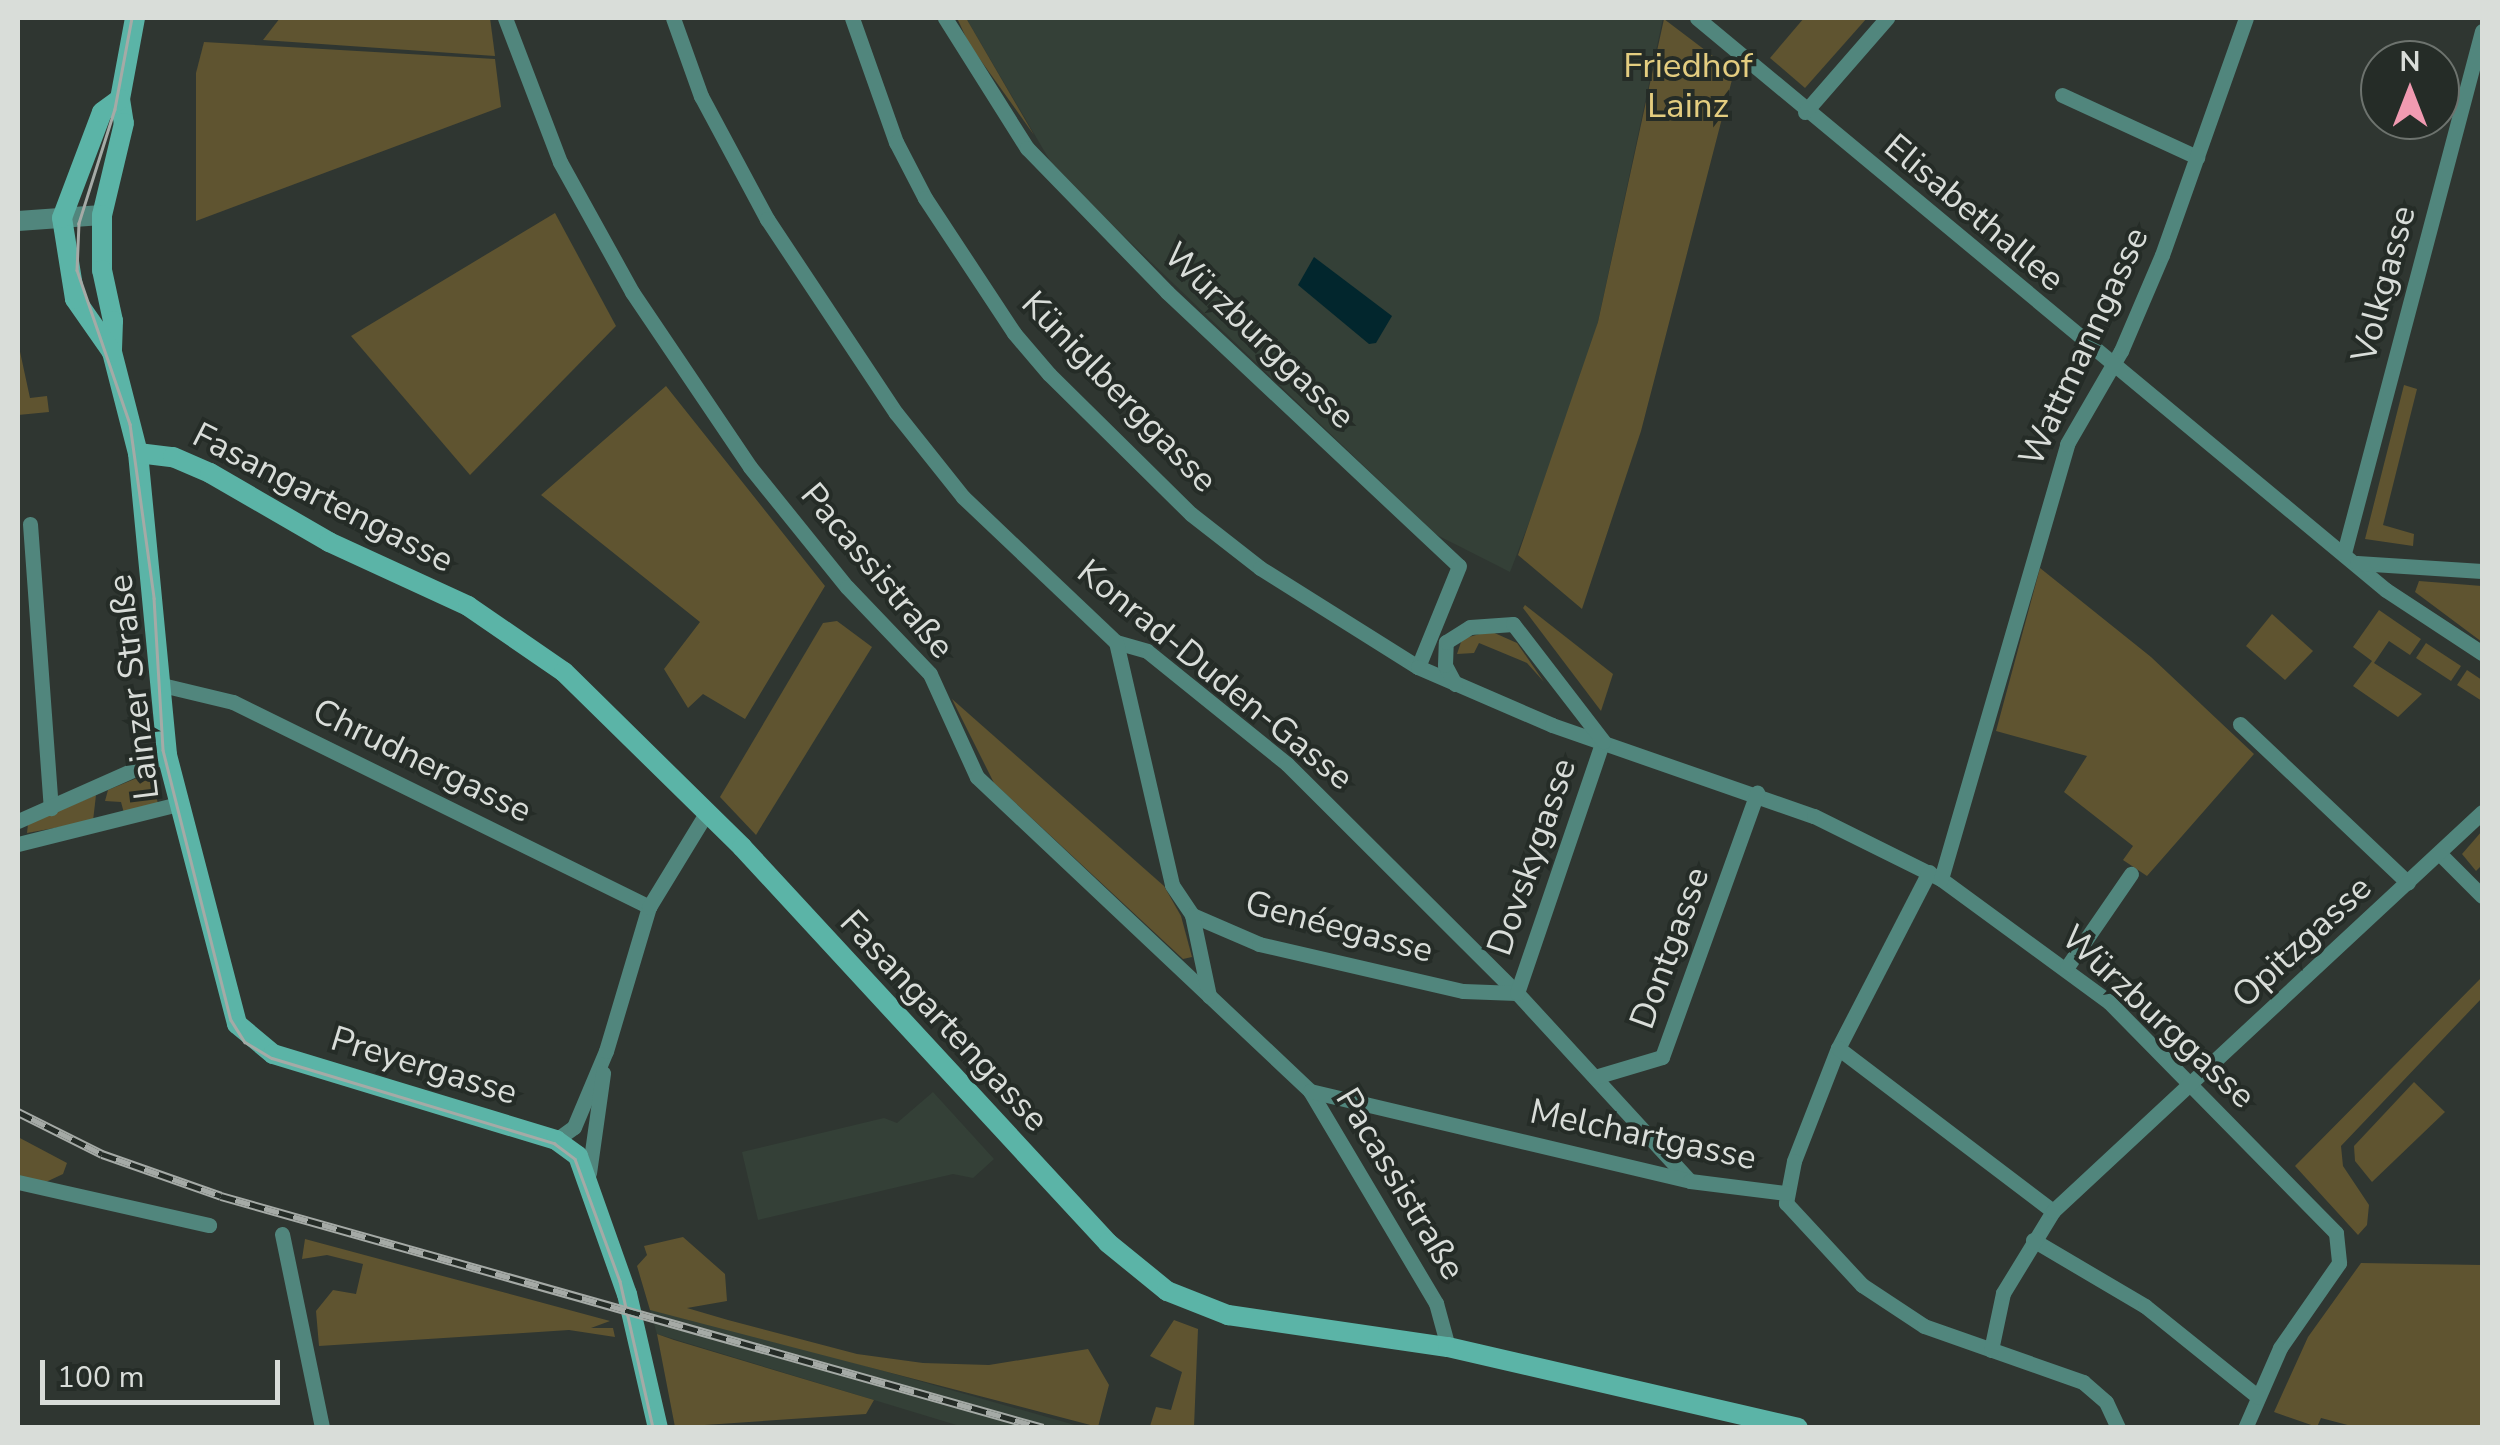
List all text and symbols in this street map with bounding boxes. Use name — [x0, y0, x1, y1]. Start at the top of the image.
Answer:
north arrow — [2360, 40, 2460, 140]
text: N — [2400, 43, 2420, 81]
park label: Friedhof Lainz — [1623, 45, 1753, 127]
street label: Elisabethallee — [1876, 126, 2072, 300]
street label: Volkgasse — [2343, 201, 2425, 367]
street label: Wattmanngasse — [2010, 221, 2158, 473]
street label: Würzburggasse — [1155, 234, 1363, 438]
street label: Küniglberggasse — [1012, 283, 1226, 501]
street label: Fasangartengasse — [186, 414, 460, 582]
street label: Pacassistraße — [791, 475, 963, 667]
street label: Konrad-Duden-Gasse — [1069, 551, 1361, 799]
street label: Lainzer Straße — [99, 572, 169, 802]
street label: Chrudnergasse — [306, 690, 538, 832]
street label: Dovskygasse — [1479, 753, 1585, 961]
street label: Dontgasse — [1621, 862, 1719, 1034]
street label: Opitzgasse — [2224, 867, 2380, 1017]
street label: Genéegasse — [1241, 882, 1437, 972]
street label: Fasangartengasse — [831, 902, 1057, 1140]
street label: Würzburggasse — [2052, 917, 2264, 1117]
street label: Preyergasse — [326, 1018, 522, 1114]
street label: Pacassistraße — [1326, 1081, 1474, 1287]
street label: Melchartgasse — [1526, 1091, 1760, 1179]
scale bar — [45, 1340, 285, 1402]
text: 100 m — [57, 1357, 144, 1398]

